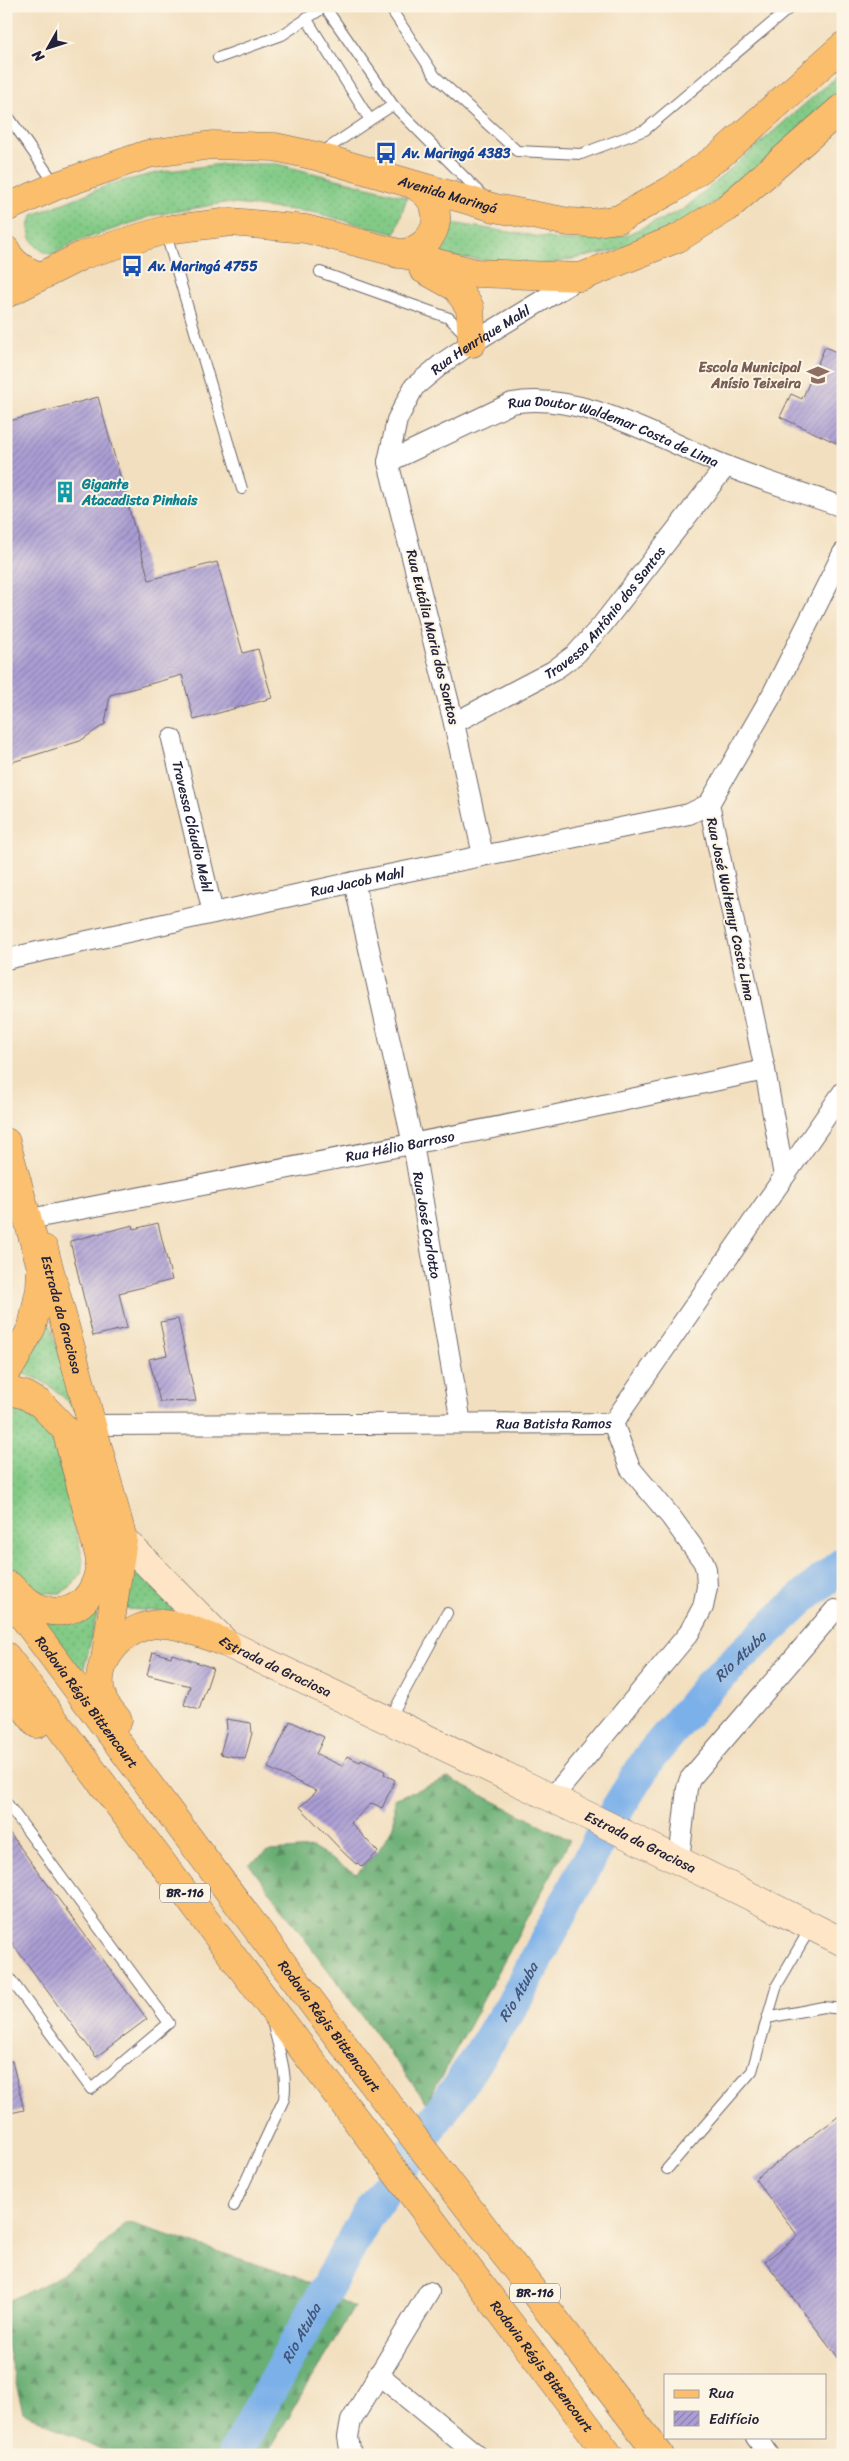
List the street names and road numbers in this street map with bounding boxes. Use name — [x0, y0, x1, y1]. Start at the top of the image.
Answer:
street label: Avenida Maringá — [394, 168, 500, 221]
street label: Rua Henrique Mahl — [425, 298, 536, 382]
street label: Rua Doutor Waldemar Costa de Lima — [506, 389, 722, 474]
street label: Travessa Antônio dos Santos — [540, 541, 672, 687]
street label: Rua Eutália Maria dos Santos — [399, 547, 467, 728]
street label: Travessa Cláudio Mehl — [165, 758, 220, 896]
street label: Rua José Waltemyr Costa Lima — [699, 815, 762, 1003]
street label: Rua Jacob Mahl — [308, 860, 408, 904]
street label: Rua Hélio Barroso — [343, 1124, 457, 1170]
street label: Rua José Carlotto — [405, 1170, 448, 1281]
street label: Estrada da Graciosa — [33, 1253, 89, 1377]
street label: Rua Batista Ramos — [496, 1411, 612, 1436]
street label: Estrada da Graciosa — [212, 1630, 336, 1704]
street label: Rodovia Régis Bittencourt — [28, 1631, 145, 1774]
street label: Estrada da Graciosa — [580, 1804, 700, 1880]
road number: BR-116 — [160, 1884, 210, 1902]
street label: Rodovia Régis Bittencourt — [271, 1955, 387, 2098]
road number: BR-116 — [510, 2284, 560, 2302]
street label: Rodovia Régis Bittencourt — [483, 2295, 600, 2438]

